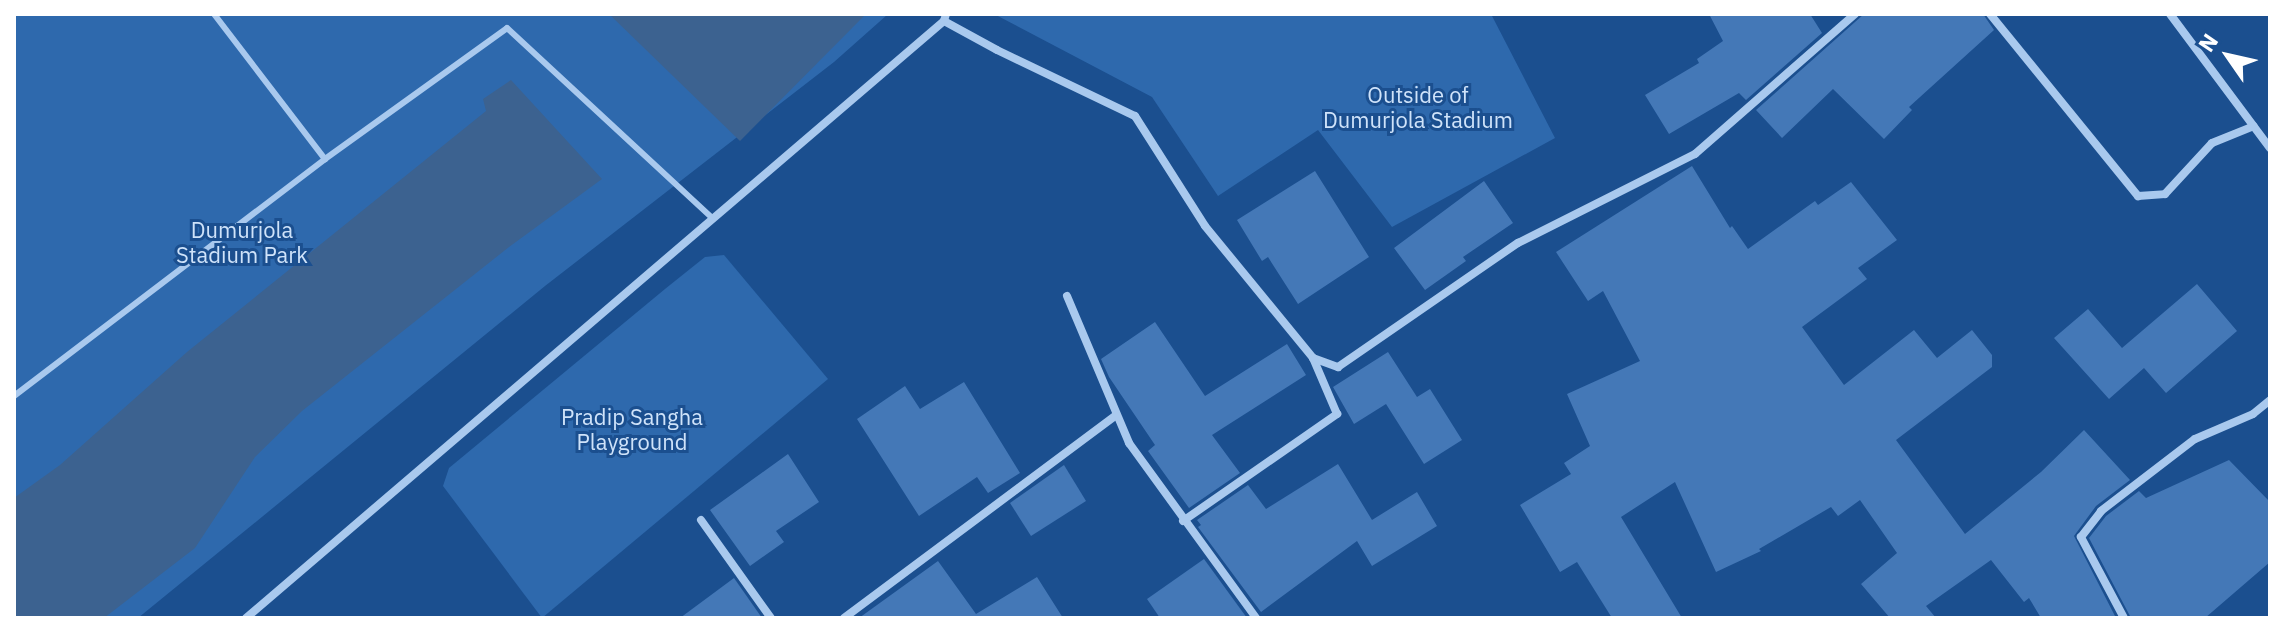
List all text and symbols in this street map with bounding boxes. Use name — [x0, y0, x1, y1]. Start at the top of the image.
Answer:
north arrow — [2188, 16, 2268, 96]
text: N — [2191, 28, 2224, 57]
park label: Outside of Dumurjola Stadium — [1323, 81, 1513, 132]
park label: Dumurjola Stadium Park — [176, 216, 308, 268]
park label: Pradip Sangha Playground — [561, 403, 703, 454]

